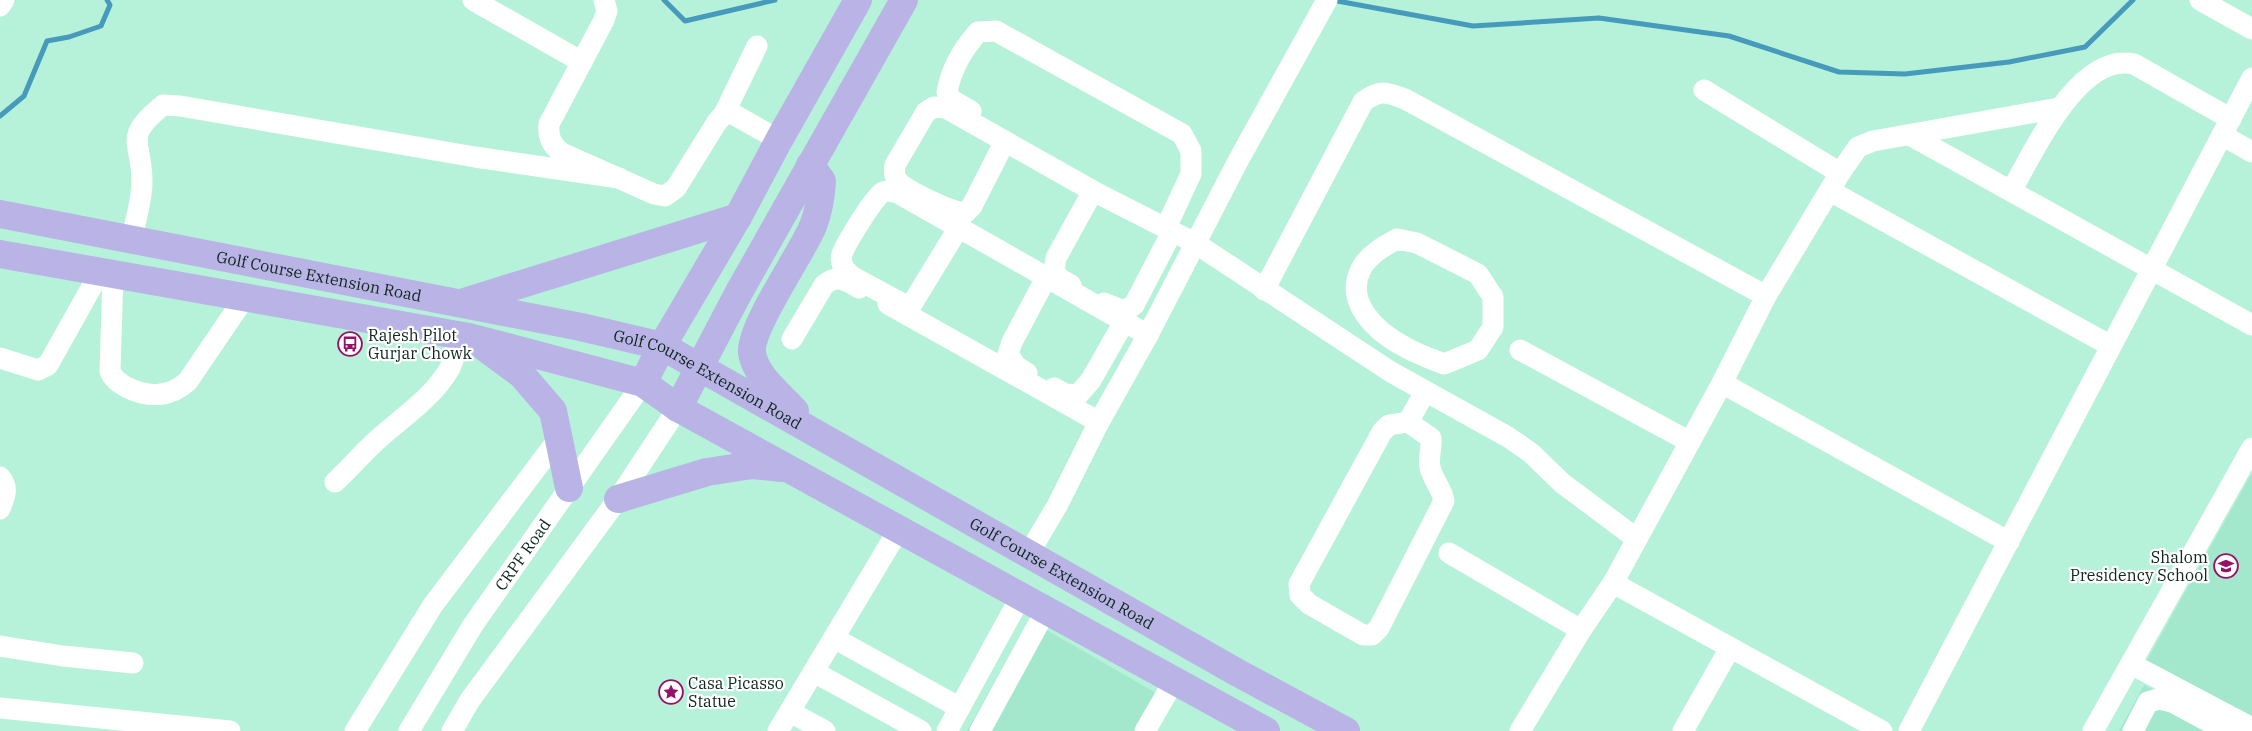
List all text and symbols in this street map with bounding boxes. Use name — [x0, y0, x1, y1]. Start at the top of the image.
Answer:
street label: Golf Course Extension Road — [215, 246, 424, 306]
place label: Rajesh Pilot Gurjar Chowk — [368, 325, 473, 363]
street label: Golf Course Extension Road — [612, 325, 806, 433]
bus stop icon: Rajesh Pilot Gurjar Chowk — [337, 331, 363, 357]
street label: Golf Course Extension Road — [966, 513, 1158, 633]
street label: CRPF Road — [490, 515, 555, 594]
place label: Shalom Presidency School — [2070, 547, 2208, 585]
school or university icon: Shalom Presidency School — [2213, 553, 2239, 579]
place label: Casa Picasso Statue — [688, 673, 784, 711]
place icon: Casa Picasso Statue — [658, 679, 684, 705]

